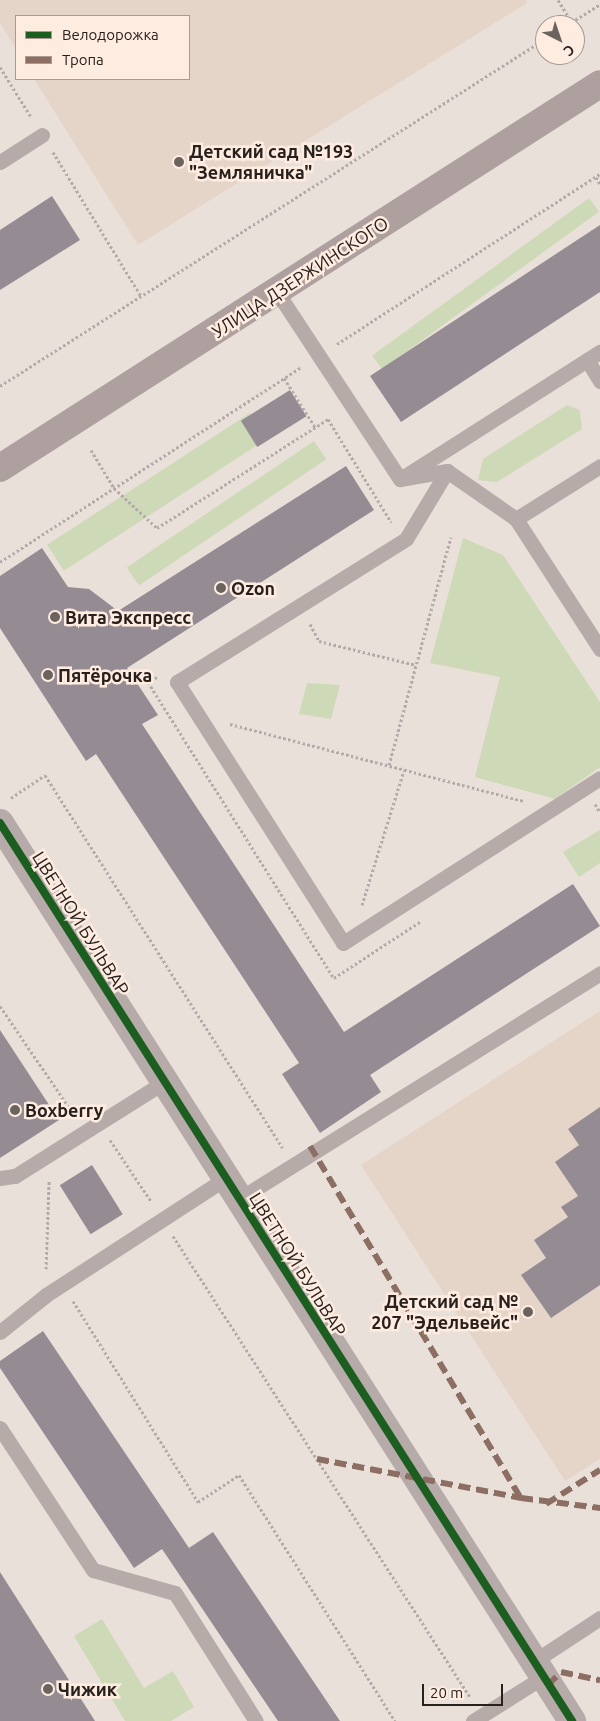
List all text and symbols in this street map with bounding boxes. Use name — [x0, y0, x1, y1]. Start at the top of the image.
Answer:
legend — [15, 15, 190, 80]
north arrow — [535, 15, 585, 65]
text: Велодорожка — [62, 26, 159, 43]
text: С — [561, 42, 578, 60]
text: Тропа — [62, 51, 104, 68]
place label: Детский сад №193 "Земляничка" — [189, 141, 353, 183]
marker: Детский сад №193 "Земляничка" — [173, 156, 185, 168]
street label: УЛИЦА ДЗЕРЖИНСКОГО — [208, 212, 392, 342]
place label: Ozon — [231, 577, 275, 599]
marker: Ozon — [215, 582, 227, 594]
place label: Вита Экспресс — [65, 606, 191, 628]
marker: Вита Экспресс — [49, 611, 61, 623]
place label: Пятёрочка — [58, 664, 152, 686]
marker: Пятёрочка — [42, 669, 54, 681]
street label: ЦВЕТНОЙ БУЛЬВАР — [28, 847, 134, 999]
place label: Boxberry — [25, 1099, 103, 1121]
marker: Boxberry — [9, 1104, 21, 1116]
street label: ЦВЕТНОЙ БУЛЬВАР — [245, 1188, 351, 1340]
place label: Детский сад № 207 "Эдельвейс" — [371, 1291, 518, 1334]
marker: Детский сад № 207 "Эдельвейс" — [522, 1306, 534, 1318]
scale bar — [425, 1674, 506, 1706]
place label: Чижик — [58, 1678, 117, 1700]
marker: Чижик — [42, 1683, 54, 1695]
text: 20 m — [430, 1684, 463, 1701]

